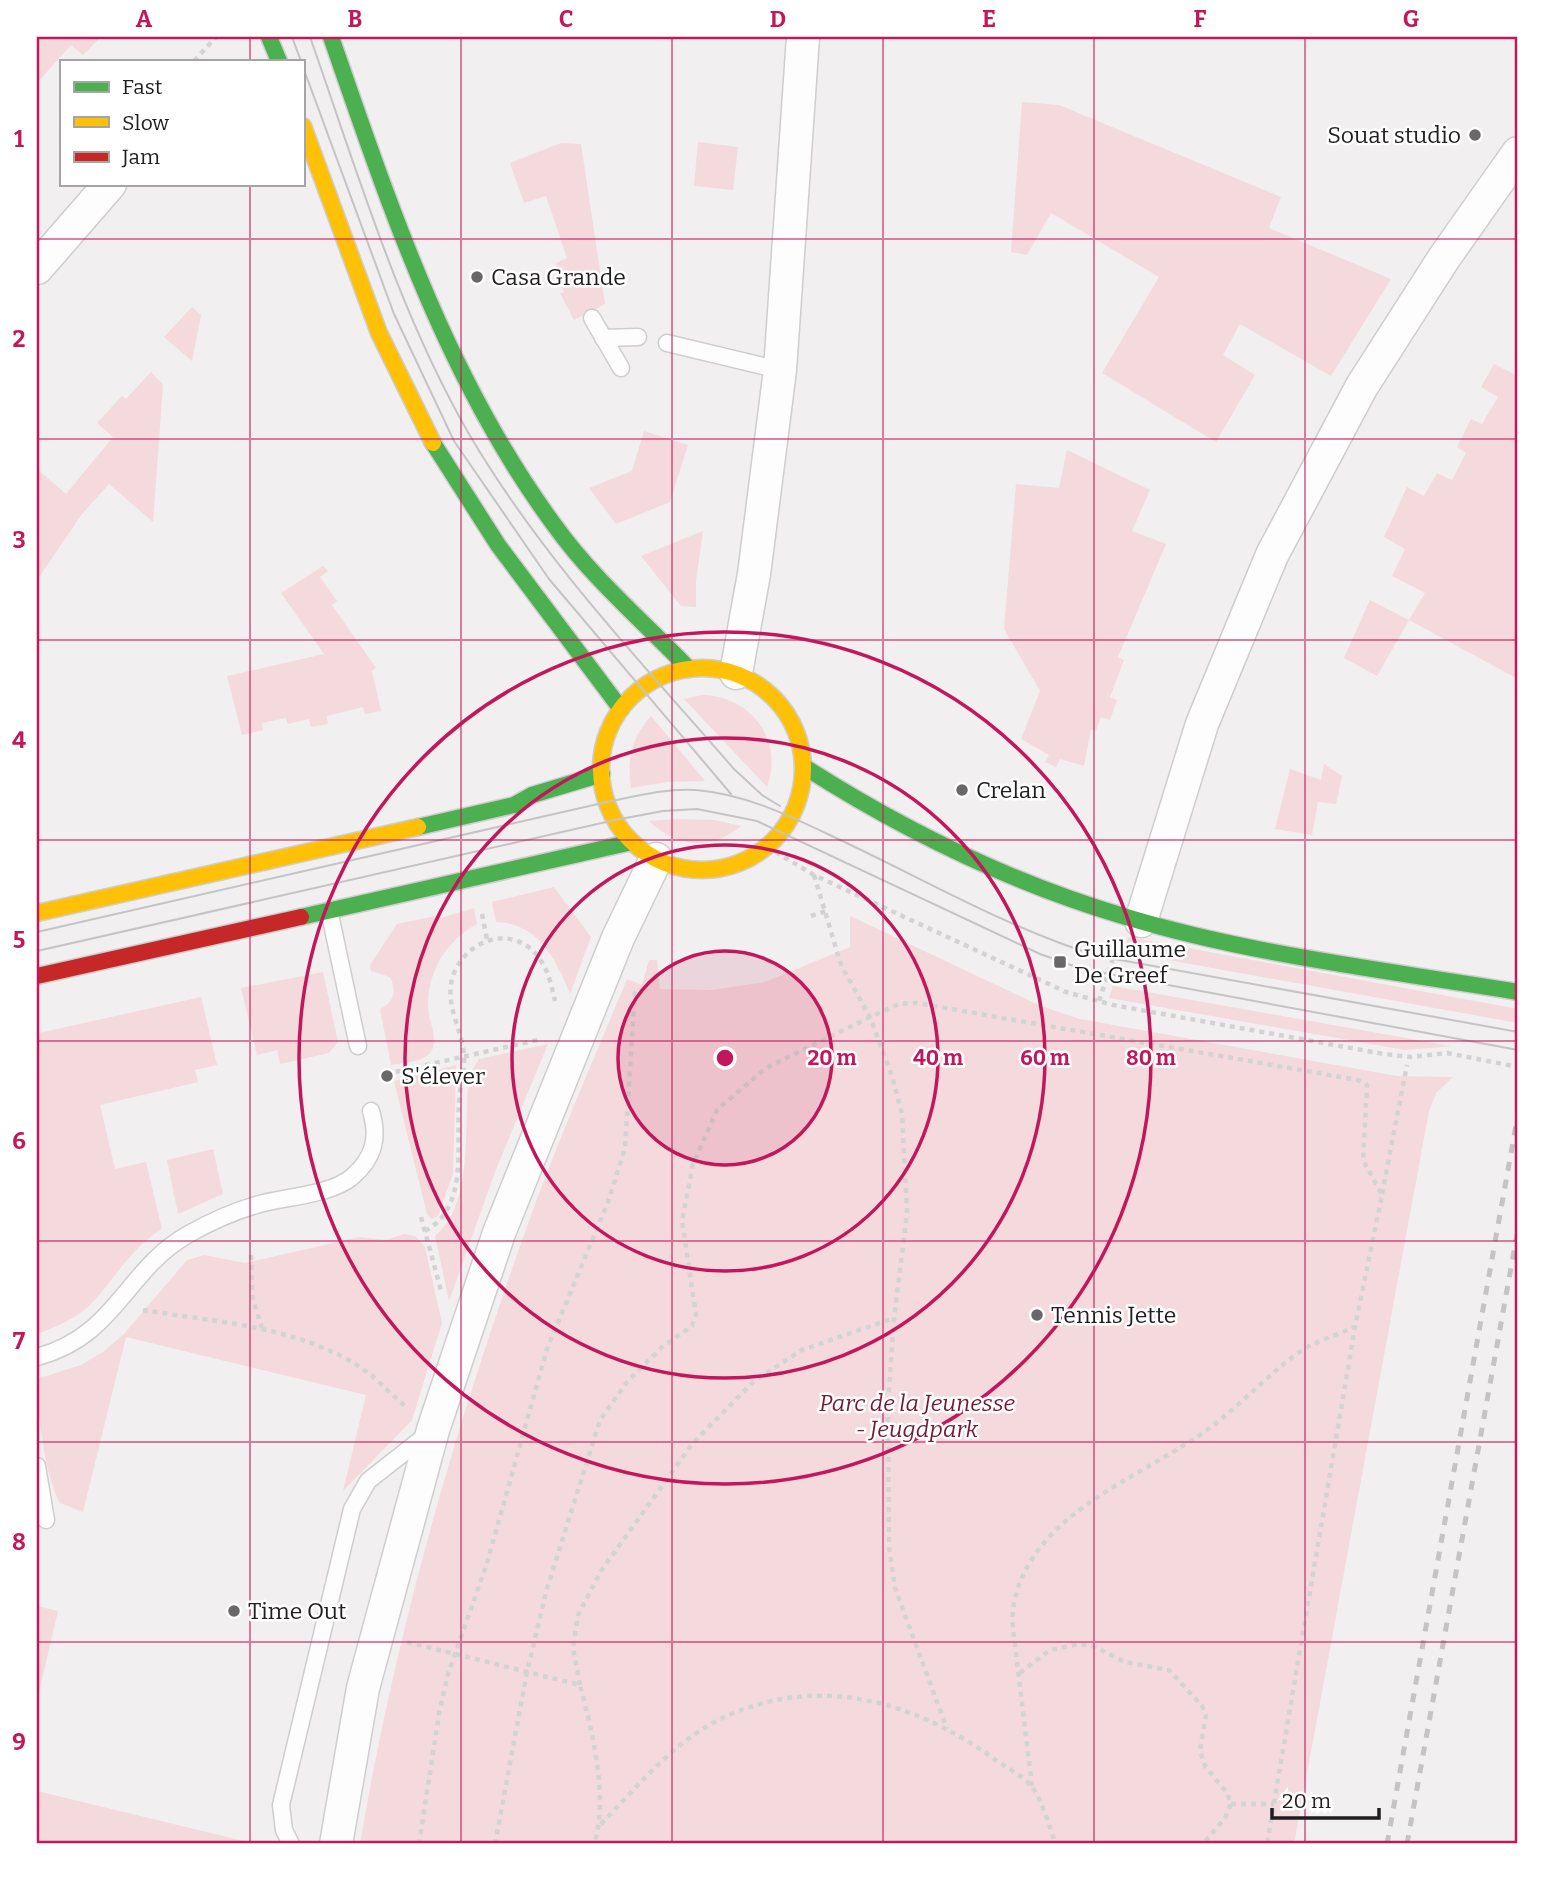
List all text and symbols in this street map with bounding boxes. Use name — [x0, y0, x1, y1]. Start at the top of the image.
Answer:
text: A — [136, 5, 153, 33]
text: B — [348, 5, 362, 33]
text: C — [559, 5, 573, 33]
text: D — [770, 5, 786, 33]
text: E — [982, 5, 996, 33]
text: F — [1194, 5, 1207, 33]
text: G — [1403, 5, 1420, 33]
legend — [60, 60, 304, 186]
text: Fast — [122, 74, 163, 100]
text: Slow — [122, 110, 169, 136]
place label: Souat studio — [1327, 121, 1461, 149]
text: 1 — [14, 125, 24, 153]
marker: Souat studio — [1467, 127, 1483, 143]
text: Jam — [121, 144, 160, 170]
place label: Casa Grande — [491, 263, 626, 291]
marker: Casa Grande — [469, 269, 485, 285]
text: 2 — [13, 325, 26, 353]
text: 3 — [12, 526, 26, 554]
text: 4 — [12, 726, 26, 754]
place label: Crelan — [976, 776, 1046, 804]
marker: Crelan — [954, 782, 970, 798]
text: 5 — [13, 926, 25, 954]
place label: Guillaume De Greef — [1074, 935, 1186, 989]
marker: Guillaume De Greef — [1052, 954, 1068, 970]
text: 20 m — [808, 1045, 856, 1071]
text: 40 m — [913, 1045, 963, 1071]
text: 60 m — [1020, 1045, 1070, 1071]
text: 80 m — [1126, 1045, 1176, 1071]
centre of rings — [713, 1046, 737, 1070]
place label: S'élever — [401, 1062, 485, 1090]
marker: S'élever — [379, 1068, 395, 1084]
text: 6 — [12, 1127, 26, 1155]
place label: Tennis Jette — [1051, 1301, 1176, 1329]
marker: Tennis Jette — [1029, 1307, 1045, 1323]
text: 7 — [13, 1327, 26, 1355]
park label: Parc de la Jeunesse - Jeugdpark — [819, 1389, 1016, 1443]
text: 8 — [12, 1528, 26, 1556]
place label: Time Out — [248, 1597, 346, 1625]
marker: Time Out — [226, 1603, 242, 1619]
text: 9 — [12, 1728, 26, 1756]
scale bar — [1272, 1776, 1378, 1820]
text: 20 m — [1282, 1788, 1331, 1814]

